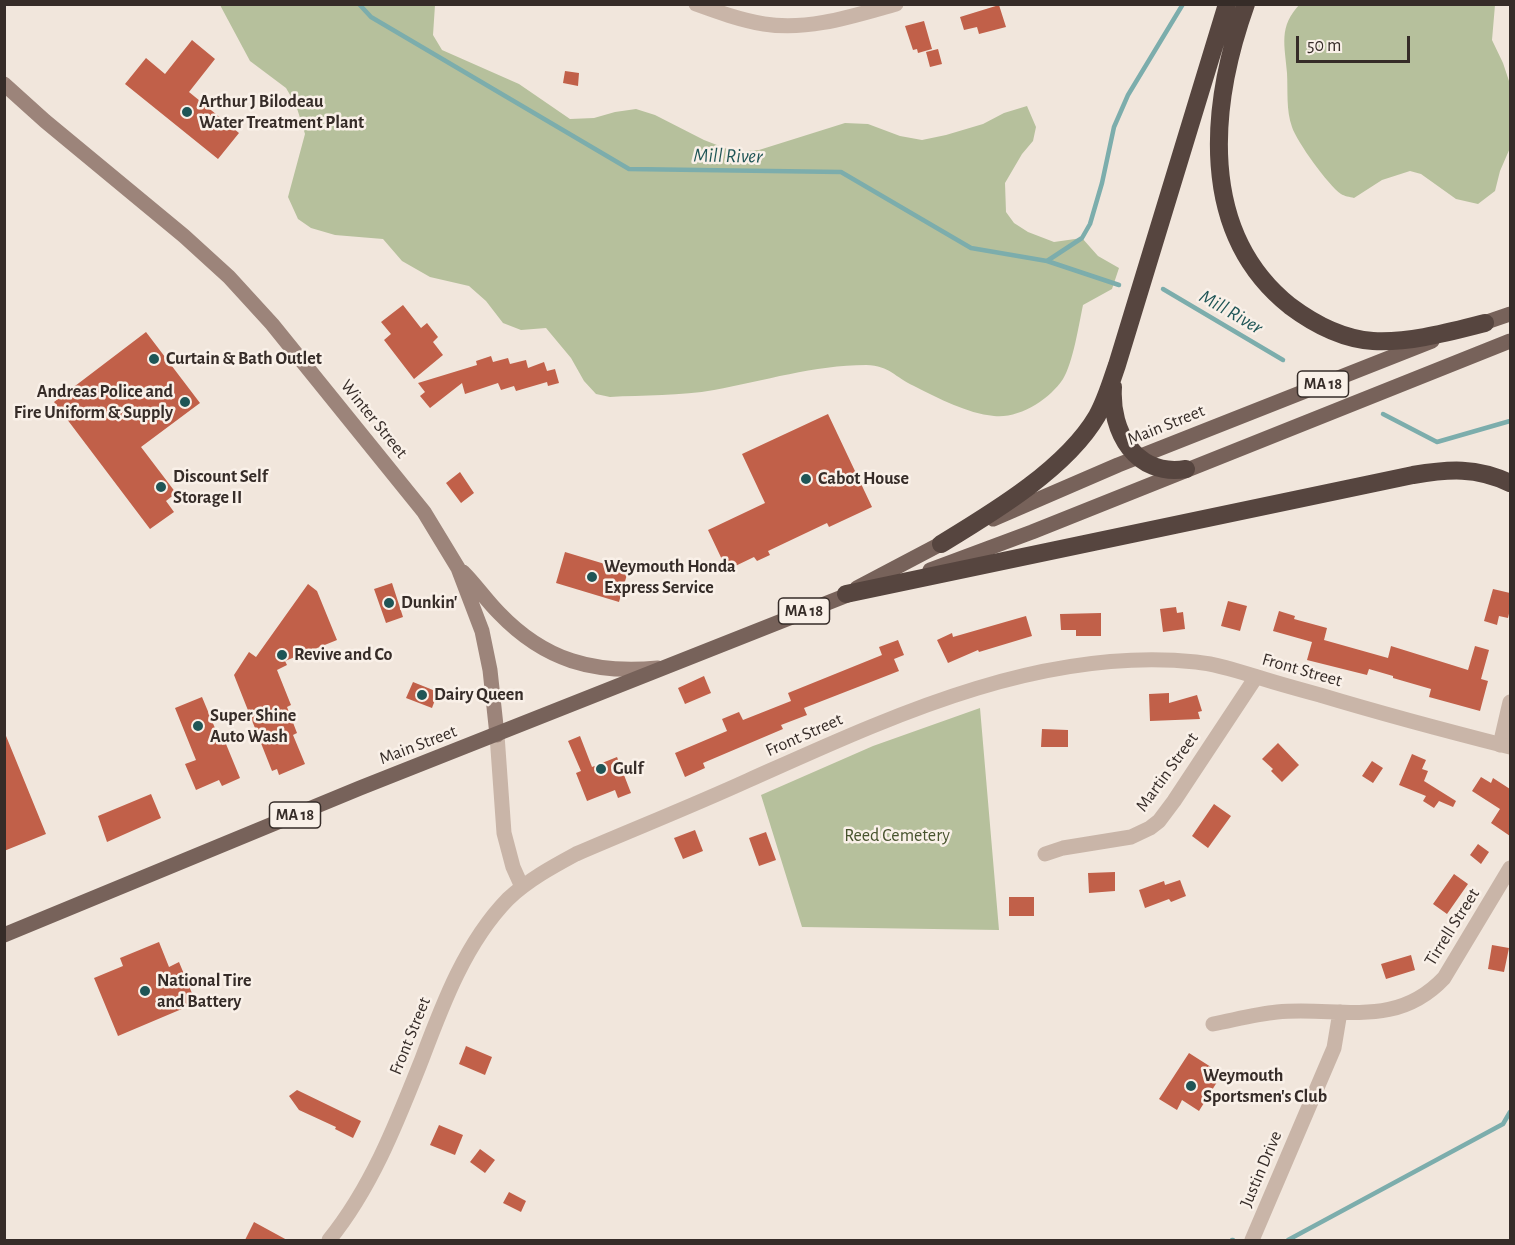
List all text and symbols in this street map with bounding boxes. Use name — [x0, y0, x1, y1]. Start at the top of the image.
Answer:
scale bar — [1299, 24, 1413, 62]
text: 50 m — [1307, 37, 1341, 55]
place label: Arthur J Bilodeau Water Treatment Plant — [199, 91, 364, 134]
marker: Arthur J Bilodeau Water Treatment Plant — [180, 105, 194, 119]
water label: Mill River — [693, 143, 763, 169]
water label: Mill River — [1195, 284, 1267, 340]
place label: Curtain & Bath Outlet — [166, 348, 322, 370]
marker: Curtain & Bath Outlet — [147, 352, 161, 366]
road number: MA 18 — [1298, 371, 1348, 397]
street label: Winter Street — [336, 375, 412, 463]
place label: Andreas Police and Fire Uniform & Supply — [14, 381, 173, 424]
marker: Andreas Police and Fire Uniform & Supply — [178, 395, 192, 409]
street label: Main Street — [1124, 400, 1208, 450]
place label: Discount Self Storage II — [173, 466, 268, 508]
place label: Cabot House — [818, 468, 909, 490]
marker: Cabot House — [799, 472, 813, 486]
marker: Discount Self Storage II — [154, 480, 168, 494]
place label: Weymouth Honda Express Service — [604, 556, 736, 598]
marker: Weymouth Honda Express Service — [585, 570, 599, 584]
place label: Dunkin' — [401, 592, 458, 614]
marker: Dunkin' — [382, 596, 396, 610]
road number: MA 18 — [778, 598, 830, 624]
place label: Revive and Co — [294, 644, 392, 666]
marker: Revive and Co — [275, 648, 289, 662]
street label: Front Street — [1260, 648, 1344, 692]
place label: Dairy Queen — [434, 684, 524, 706]
marker: Dairy Queen — [415, 688, 429, 702]
place label: Super Shine Auto Wash — [210, 705, 296, 748]
street label: Front Street — [762, 708, 846, 762]
marker: Super Shine Auto Wash — [191, 719, 205, 733]
street label: Main Street — [376, 720, 460, 770]
street label: Martin Street — [1131, 728, 1203, 816]
place label: Gulf — [613, 758, 644, 780]
marker: Gulf — [594, 762, 608, 776]
road number: MA 18 — [270, 802, 320, 828]
park label: Reed Cemetery — [844, 825, 950, 847]
street label: Tirrell Street — [1420, 884, 1484, 970]
place label: National Tire and Battery — [157, 970, 252, 1012]
marker: National Tire and Battery — [138, 984, 152, 998]
street label: Front Street — [385, 994, 435, 1078]
place label: Weymouth Sportsmen's Club — [1203, 1065, 1327, 1108]
marker: Weymouth Sportsmen's Club — [1184, 1079, 1198, 1093]
street label: Justin Drive — [1235, 1127, 1287, 1211]

